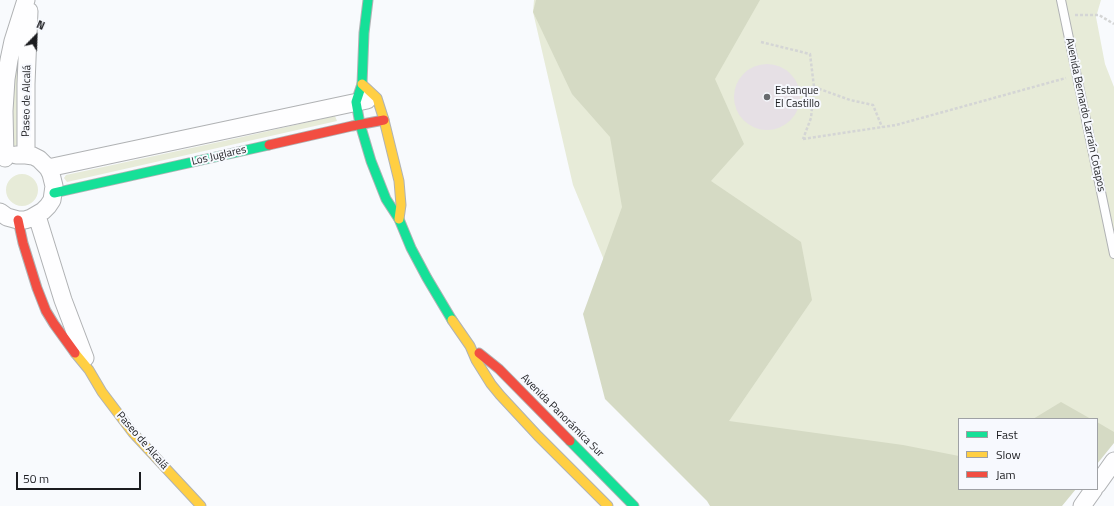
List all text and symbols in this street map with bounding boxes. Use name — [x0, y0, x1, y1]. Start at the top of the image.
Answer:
north arrow — [16, 16, 56, 56]
text: N — [34, 16, 47, 34]
street label: Avenida Bernardo Larraín Cotapos — [1062, 37, 1108, 193]
street label: Paseo de Alcalá — [20, 65, 34, 137]
place label: Estanque El Castillo — [775, 84, 820, 110]
marker: Estanque El Castillo — [762, 92, 772, 102]
street label: Los Juglares — [190, 143, 248, 169]
street label: Avenida Panorámica Sur — [518, 372, 606, 460]
street label: Paseo de Alcalá — [113, 409, 171, 473]
legend — [958, 418, 1098, 490]
text: Fast — [996, 425, 1018, 444]
text: Slow — [996, 445, 1021, 464]
scale bar — [18, 464, 143, 490]
text: Jam — [996, 465, 1016, 484]
text: 50 m — [23, 469, 49, 488]

